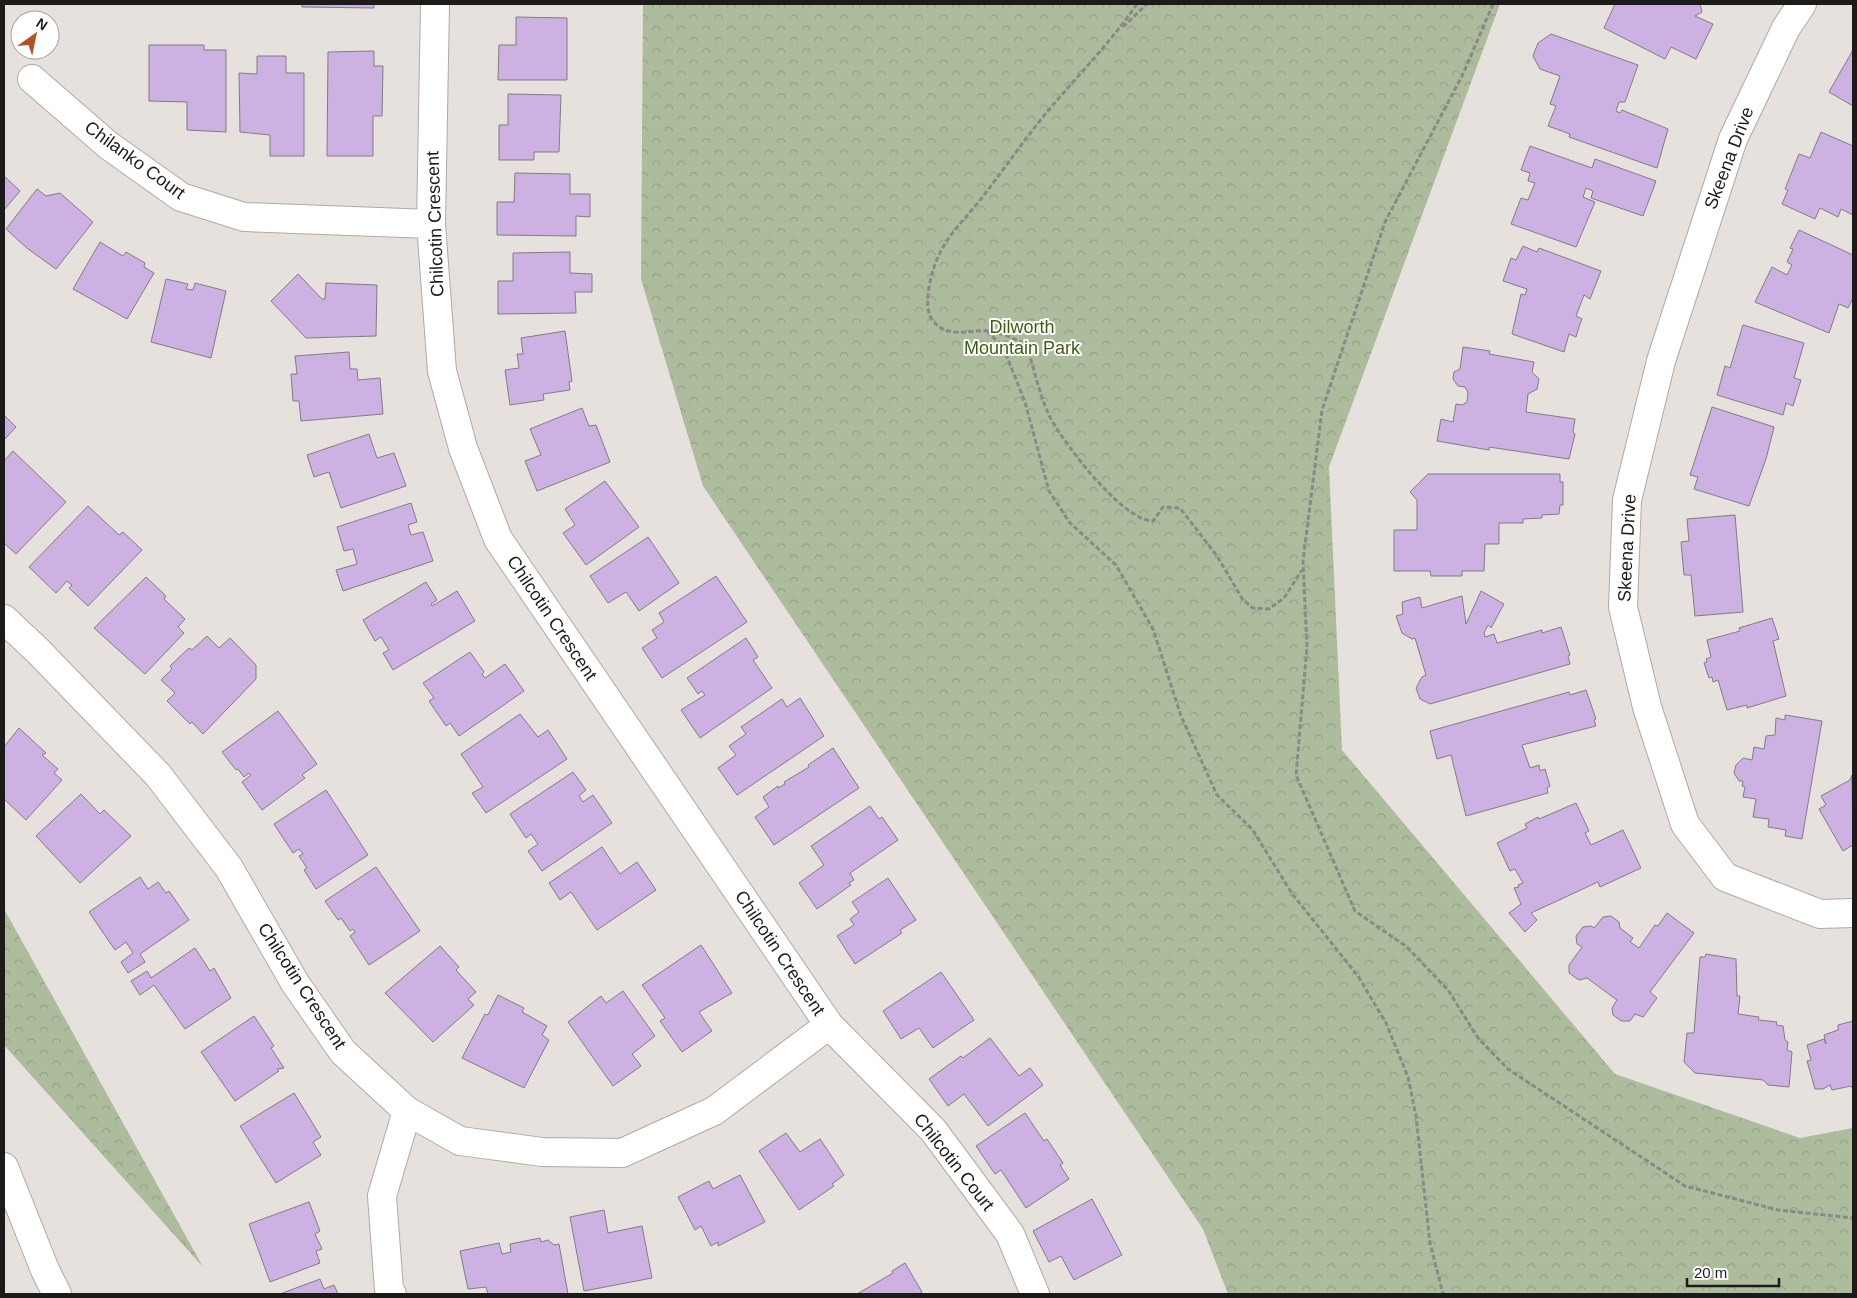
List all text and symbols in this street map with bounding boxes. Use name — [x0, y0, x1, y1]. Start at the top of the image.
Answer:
north arrow — [10, 10, 60, 60]
text: N — [33, 15, 51, 34]
street label: Skeena Drive — [1700, 104, 1758, 212]
street label: Chilanko Court — [81, 117, 189, 203]
street label: Chilcotin Crescent — [422, 151, 448, 297]
park label: Dilworth Mountain Park — [964, 317, 1081, 358]
street label: Skeena Drive — [1614, 494, 1640, 602]
street label: Chilcotin Crescent — [503, 552, 601, 684]
street label: Chilcotin Crescent — [731, 887, 829, 1019]
street label: Chilcotin Crescent — [254, 919, 350, 1053]
street label: Chilcotin Court — [910, 1109, 998, 1215]
scale bar — [1687, 1256, 1780, 1288]
text: 20 m — [1694, 1264, 1727, 1281]

